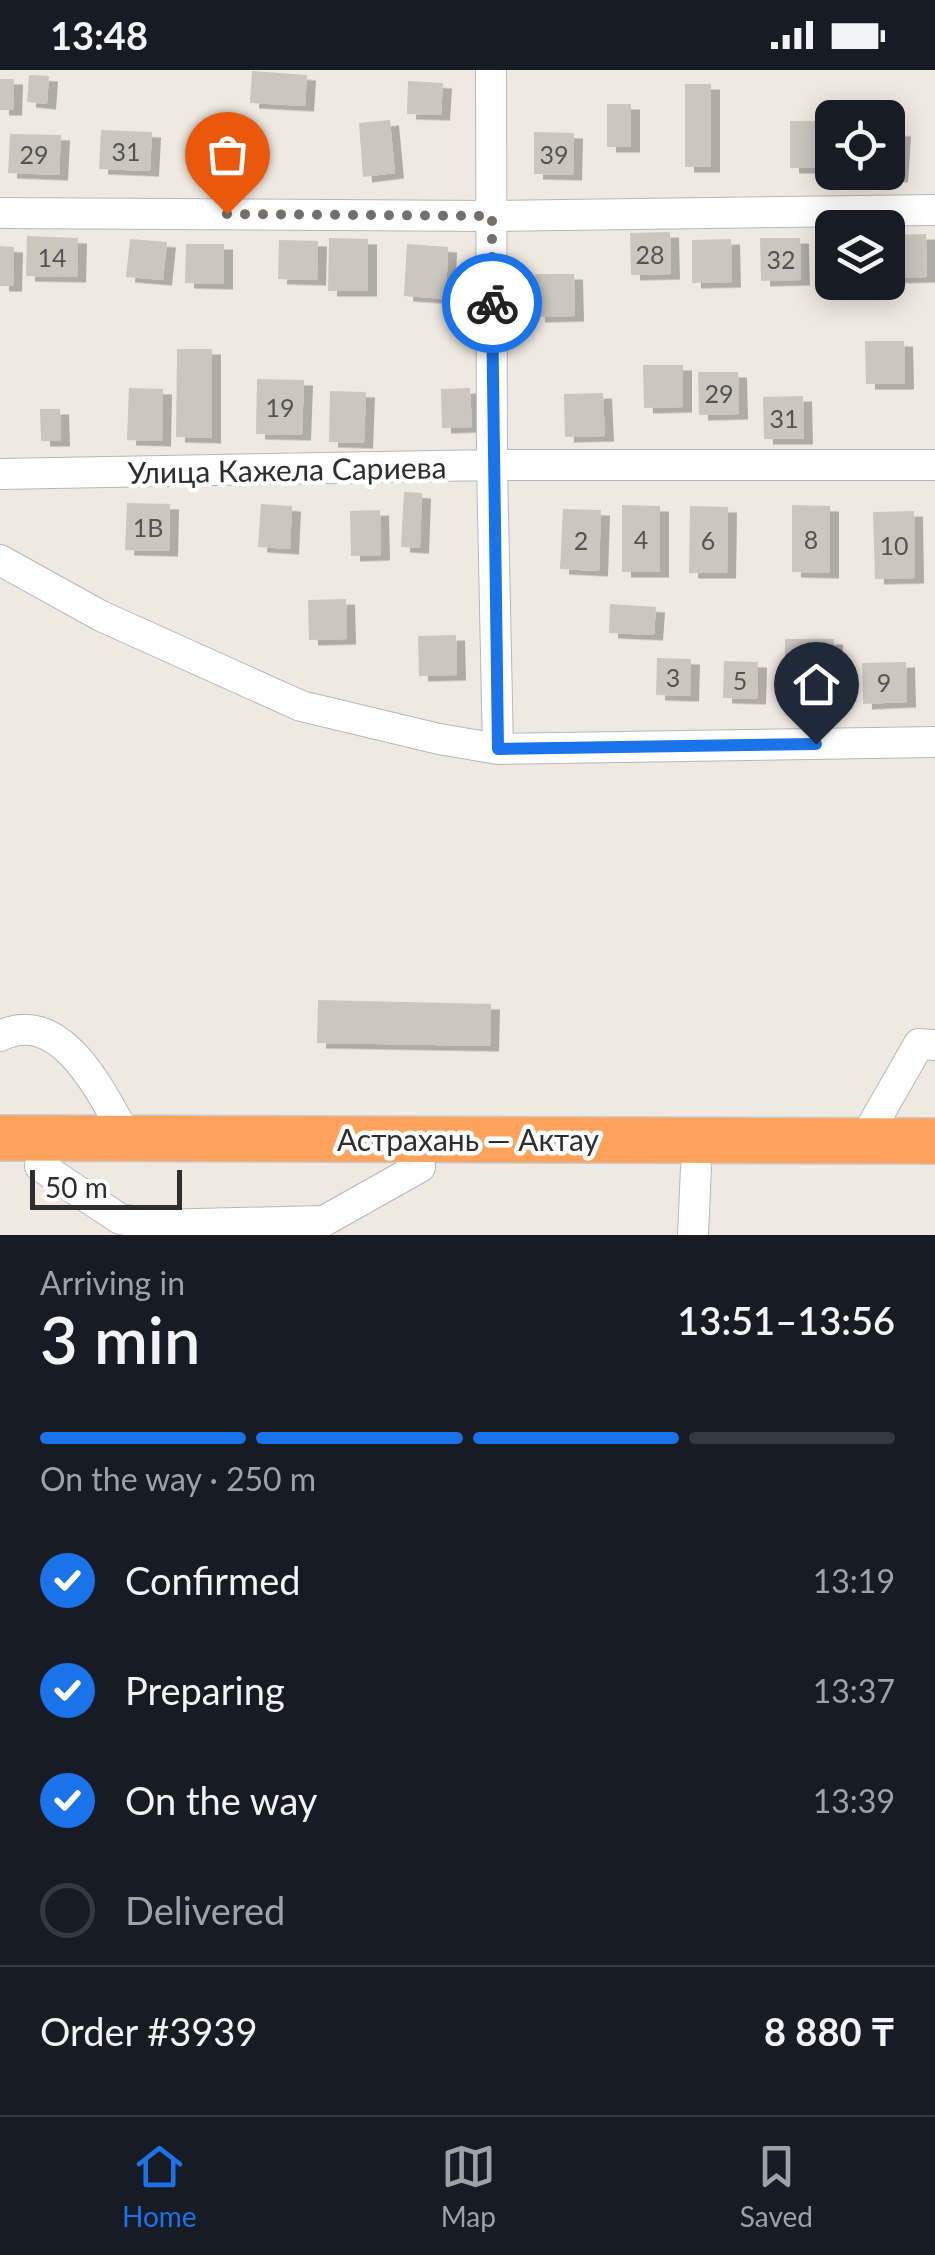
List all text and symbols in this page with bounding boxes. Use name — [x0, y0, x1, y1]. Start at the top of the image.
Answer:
text: 13:48 — [50, 12, 148, 58]
map controls — [815, 100, 905, 300]
button: locate — [815, 100, 905, 190]
pin — [185, 112, 270, 215]
icon: bag — [200, 127, 255, 182]
house number: 31 — [111, 136, 141, 166]
house number: 29 — [19, 139, 49, 169]
house number: 39 — [539, 139, 569, 169]
button: layers — [815, 210, 905, 300]
house number: 28 — [635, 239, 665, 269]
house number: 14 — [37, 242, 67, 272]
house number: 32 — [766, 244, 796, 274]
courier — [442, 253, 542, 353]
icon: bike — [465, 276, 520, 331]
house number: 29 — [704, 378, 734, 408]
house number: 19 — [265, 392, 295, 422]
house number: 31 — [769, 403, 799, 433]
street label: Улица Кажела Сариева — [127, 448, 447, 490]
house number: 1В — [133, 512, 163, 542]
house number: 4 — [634, 524, 648, 554]
house number: 8 — [804, 524, 818, 554]
house number: 2 — [574, 525, 588, 555]
house number: 6 — [701, 525, 715, 555]
house number: 10 — [879, 530, 909, 560]
pin — [774, 642, 859, 745]
icon: home — [789, 657, 844, 712]
house number: 3 — [666, 662, 680, 692]
house number: 5 — [733, 665, 747, 695]
house number: 9 — [877, 667, 891, 697]
street label: Астрахань — Актау — [337, 1121, 600, 1157]
scale bar — [30, 1165, 182, 1210]
text: 50 m — [45, 1170, 108, 1204]
text: Arriving in — [40, 1263, 185, 1302]
text: 13:51–13:56 — [677, 1297, 895, 1343]
text: 3 min — [40, 1300, 200, 1378]
text: On the way · 250 m — [40, 1459, 316, 1498]
icon: check — [40, 1553, 95, 1608]
text: Confirmed — [125, 1557, 301, 1603]
text: 13:19 — [813, 1561, 895, 1600]
icon: check — [40, 1663, 95, 1718]
text: Preparing — [125, 1667, 285, 1713]
text: 13:37 — [813, 1671, 895, 1710]
icon: check — [40, 1773, 95, 1828]
text: On the way — [125, 1777, 317, 1823]
text: 13:39 — [813, 1781, 895, 1820]
text: Delivered — [125, 1887, 285, 1933]
text: Order #3939 — [40, 2008, 257, 2054]
text: 8 880 ₸ — [764, 2008, 895, 2054]
tab: Home — [122, 2139, 197, 2233]
tab: Map — [441, 2139, 496, 2233]
tab: Saved — [740, 2139, 813, 2233]

